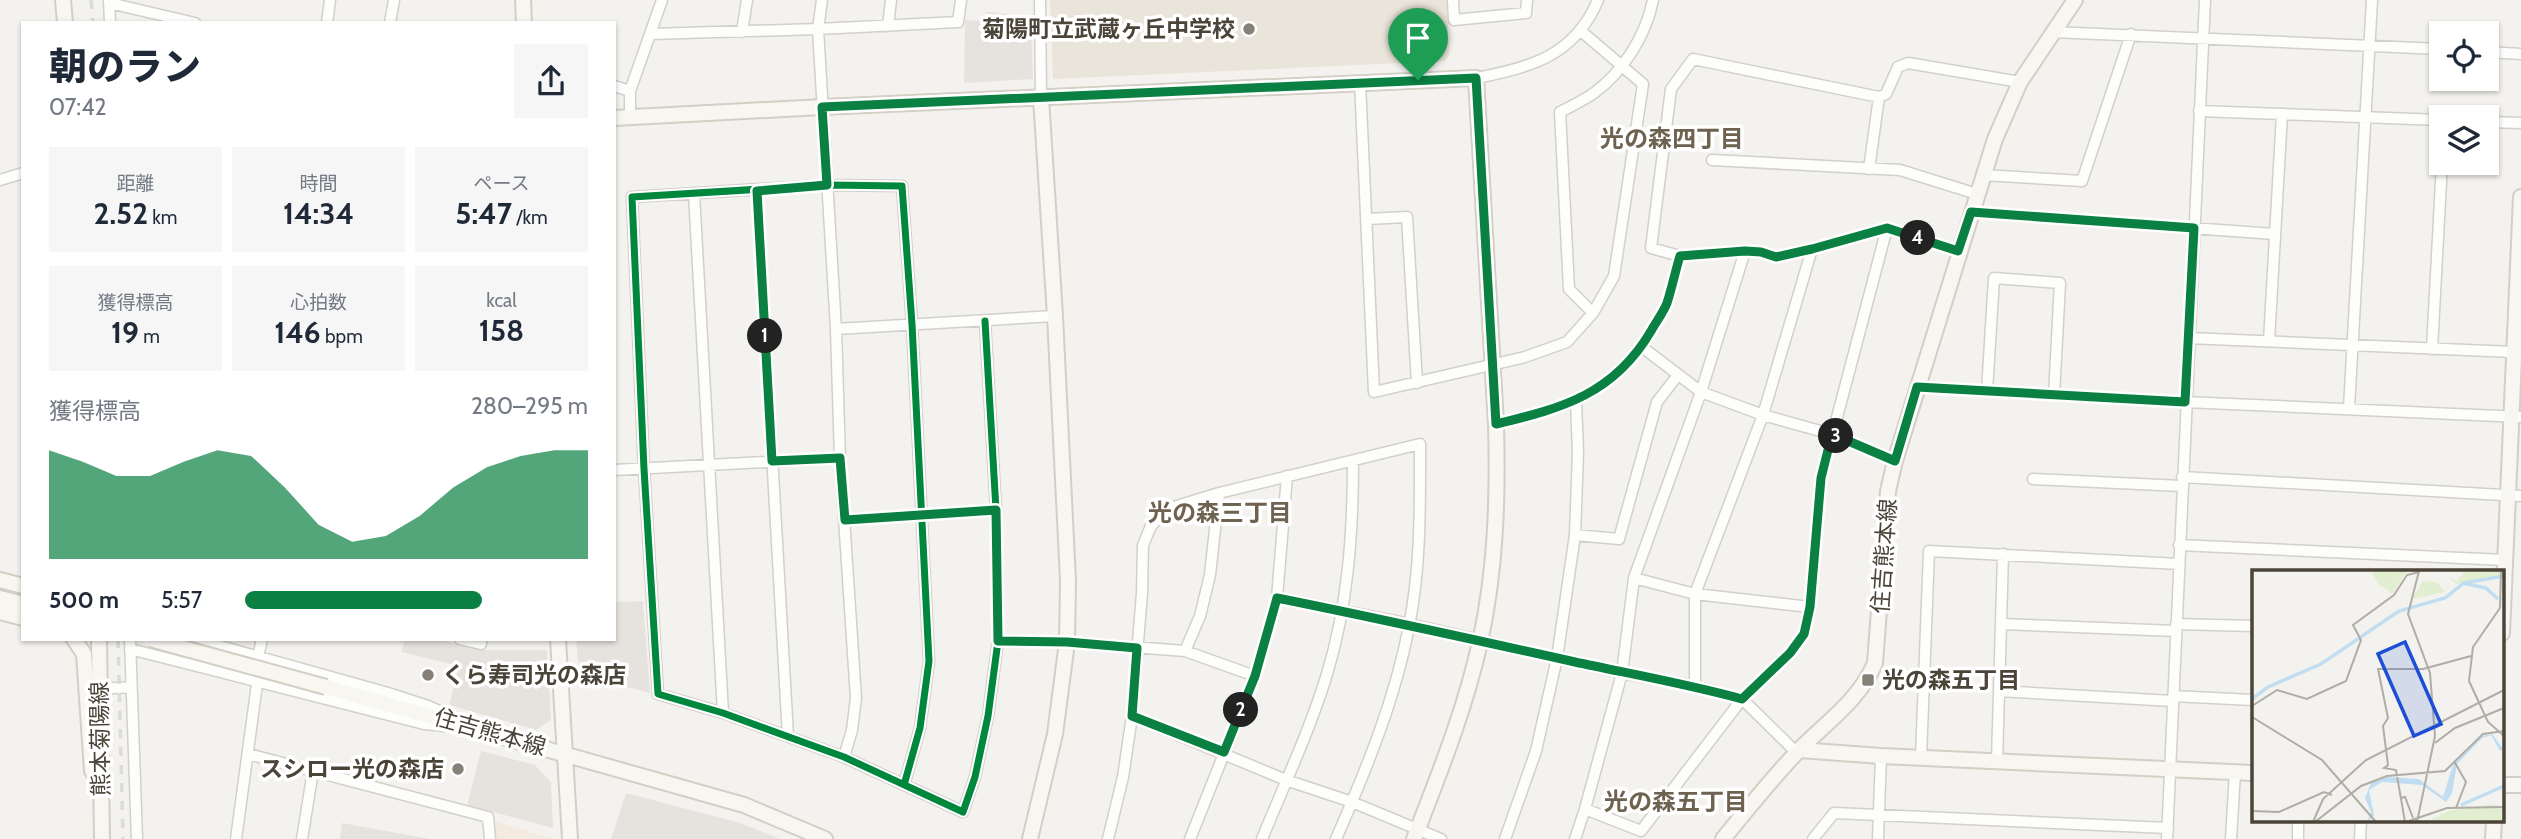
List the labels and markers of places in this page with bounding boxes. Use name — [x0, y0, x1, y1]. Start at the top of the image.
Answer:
pin — [1388, 8, 1448, 80]
place label: 菊陽町立武蔵ヶ丘中学校 — [982, 15, 1235, 43]
marker: 菊陽町立武蔵ヶ丘中学校 — [1241, 21, 1257, 37]
pin: 4 — [1900, 220, 1936, 256]
pin: 1 — [748, 318, 782, 354]
pin: 3 — [1818, 418, 1854, 453]
place label: くら寿司光の森店 — [442, 661, 626, 689]
place label: 光の森五丁目 — [1882, 666, 2020, 694]
marker: くら寿司光の森店 — [420, 667, 436, 683]
marker: 光の森五丁目 — [1860, 672, 1876, 688]
pin: 2 — [1224, 692, 1258, 728]
place label: スシロー光の森店 — [260, 755, 444, 783]
marker: スシロー光の森店 — [450, 761, 466, 777]

